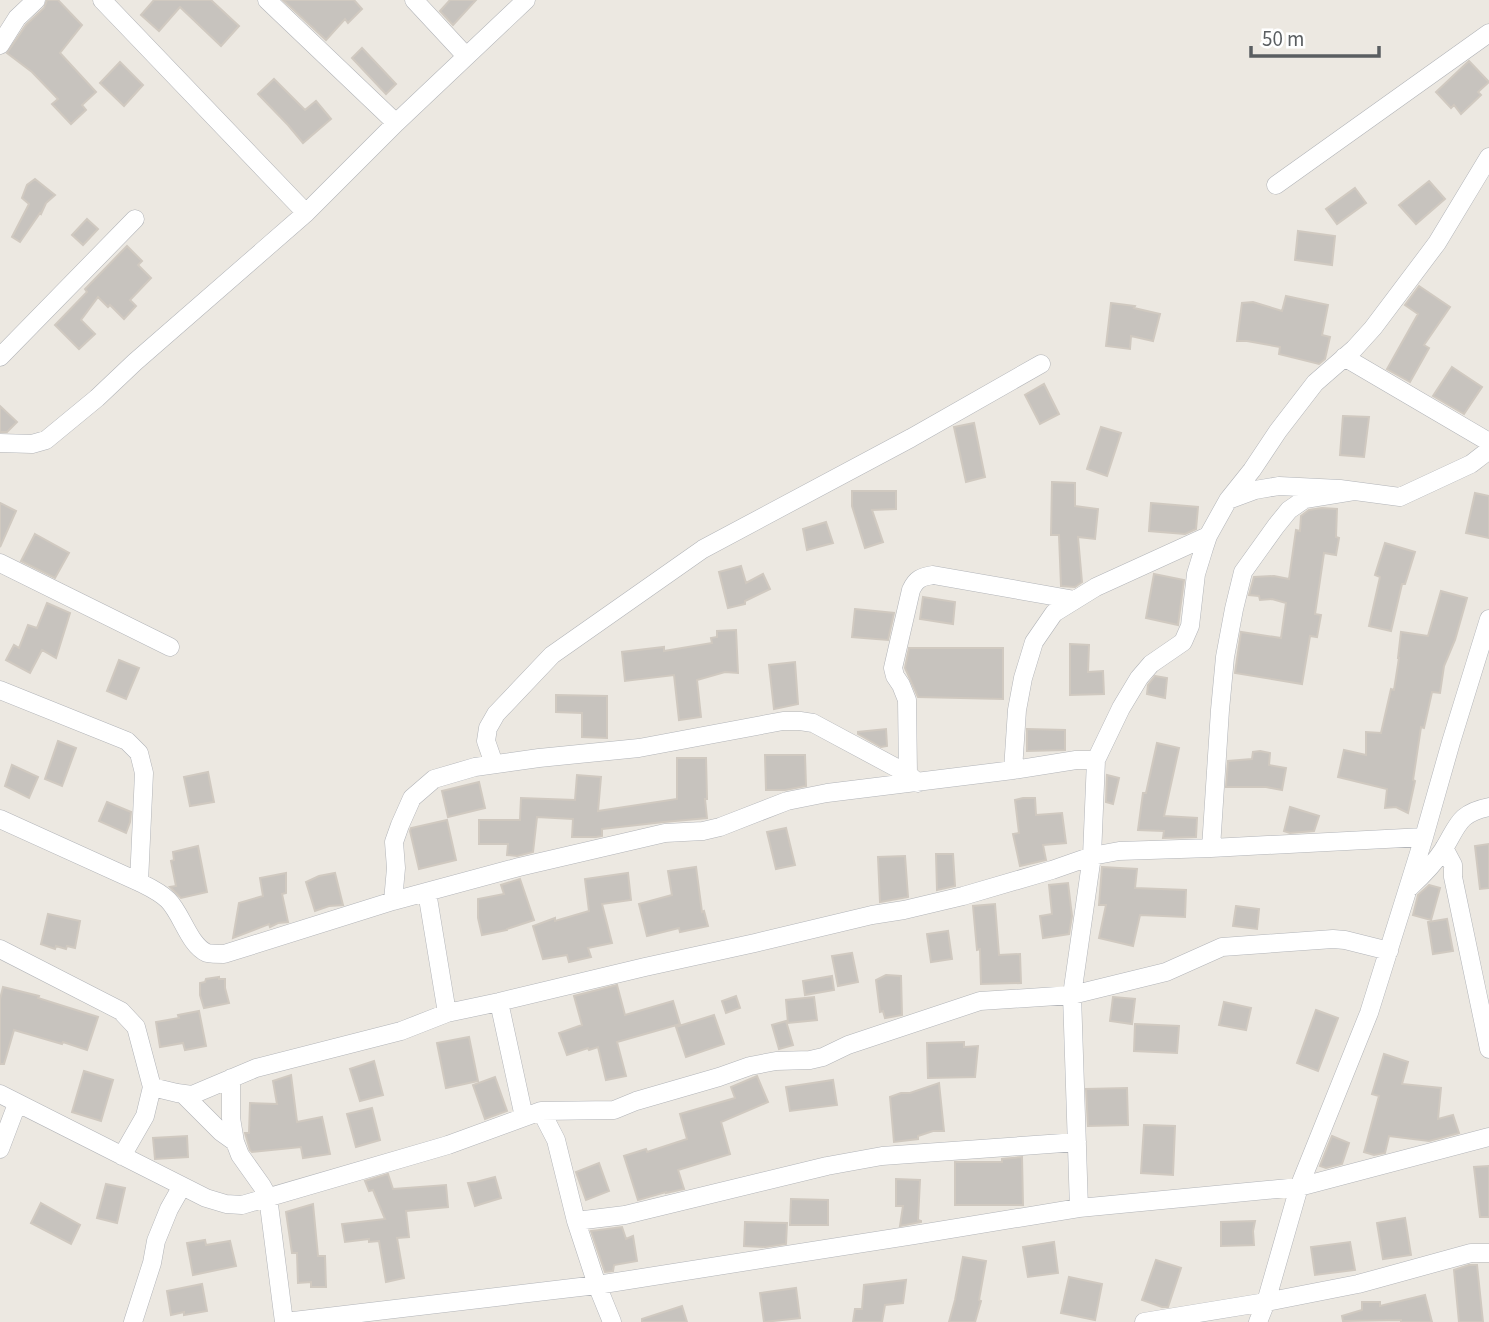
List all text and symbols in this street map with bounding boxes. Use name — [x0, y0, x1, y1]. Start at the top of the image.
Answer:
scale bar — [1251, 14, 1379, 58]
text: 50 m — [1262, 24, 1304, 54]

